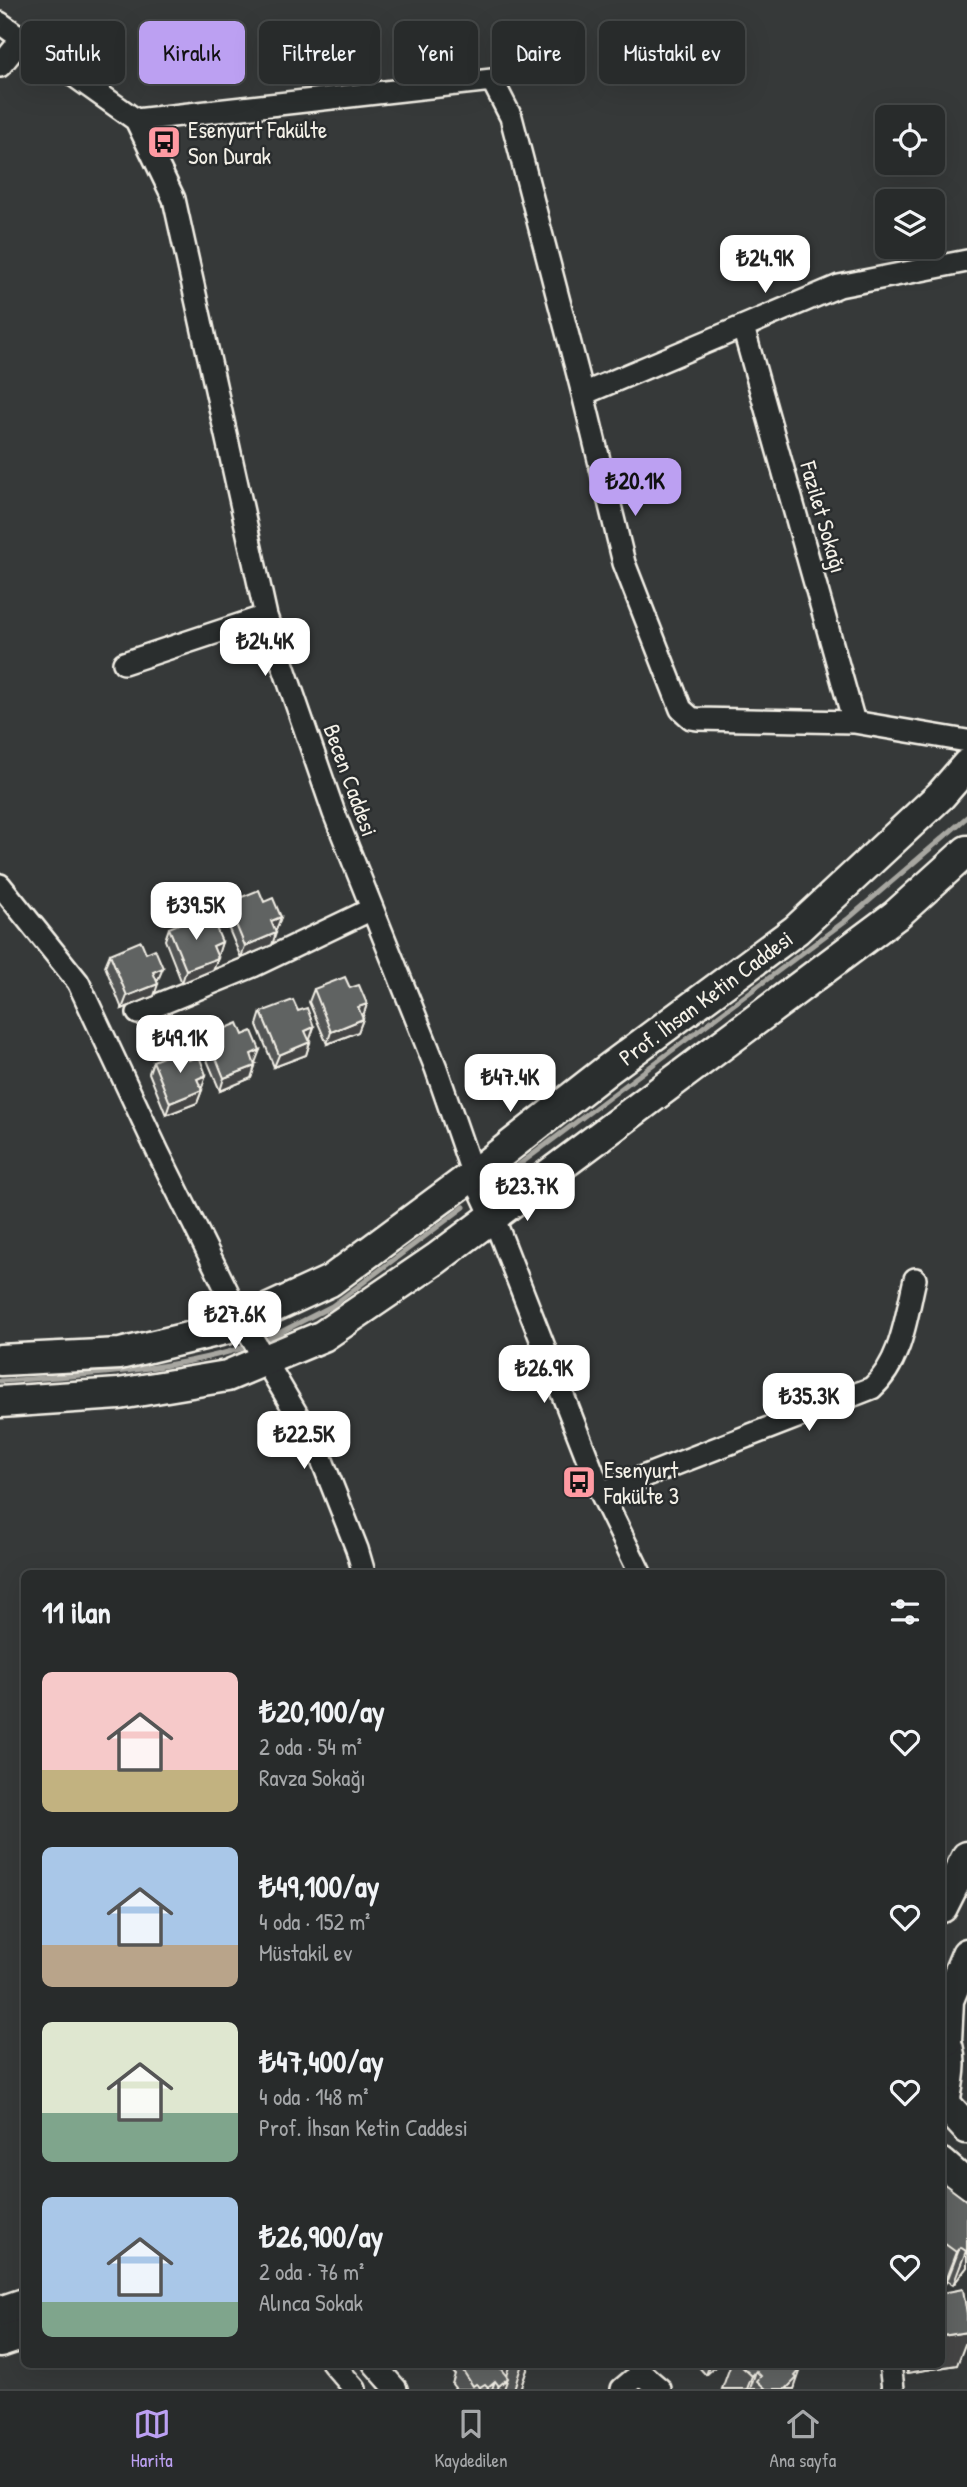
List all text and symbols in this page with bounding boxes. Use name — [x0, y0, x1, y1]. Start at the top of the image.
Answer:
chip: Satılık — [21, 21, 125, 84]
chip: Kiralık — [139, 21, 245, 84]
chip: Filtreler — [259, 21, 380, 84]
chip: Yeni — [394, 21, 478, 84]
chip: Daire — [492, 21, 585, 84]
chip: Müstakil ev — [599, 21, 745, 84]
map controls — [875, 105, 945, 259]
button: locate — [875, 105, 945, 175]
place label: Esenyurt Fakülte Son Durak — [188, 114, 327, 171]
bus stop icon: Esenyurt Fakülte Son Durak — [145, 123, 183, 161]
button: layers — [875, 189, 945, 259]
pin: ₺24.9K — [708, 236, 822, 295]
text: ₺24.9K — [736, 242, 794, 273]
street label: Fazilet Sokağı — [793, 457, 855, 576]
pin: ₺20.1K — [578, 458, 692, 518]
text: ₺20.1K — [605, 465, 665, 496]
pin: ₺24.4K — [208, 618, 322, 678]
text: ₺24.4K — [236, 625, 294, 656]
street label: Becen Caddesi — [316, 720, 386, 840]
pin: ₺39.5K — [139, 883, 253, 942]
text: ₺39.5K — [167, 889, 225, 920]
street label: Prof. İhsan Ketin Caddesi — [612, 923, 798, 1072]
pin: ₺49.1K — [123, 1016, 237, 1075]
text: ₺49.1K — [152, 1022, 208, 1053]
pin: ₺47.4K — [453, 1054, 567, 1114]
text: ₺47.4K — [481, 1061, 539, 1092]
pin: ₺23.7K — [470, 1164, 584, 1223]
text: ₺23.7K — [496, 1170, 558, 1201]
pin: ₺27.6K — [178, 1292, 292, 1351]
text: ₺27.6K — [204, 1298, 266, 1329]
pin: ₺26.9K — [487, 1346, 601, 1405]
text: ₺26.9K — [515, 1352, 573, 1383]
pin: ₺35.3K — [752, 1374, 866, 1433]
text: ₺35.3K — [779, 1380, 839, 1411]
pin: ₺22.5K — [247, 1412, 361, 1471]
text: ₺22.5K — [273, 1418, 335, 1449]
place label: Esenyurt Fakülte 3 — [603, 1454, 679, 1511]
bus stop icon: Esenyurt Fakülte 3 — [560, 1463, 598, 1501]
text: 11 ilan — [42, 1592, 111, 1632]
icon: filters — [886, 1593, 924, 1631]
text: ₺20,100/ay — [259, 1691, 385, 1731]
icon: home — [98, 1700, 182, 1784]
icon: heart — [886, 1723, 924, 1761]
text: 2 oda · 54 m² — [259, 1731, 362, 1762]
text: Ravza Sokağı — [259, 1762, 366, 1793]
text: ₺49,100/ay — [259, 1866, 379, 1906]
icon: home — [98, 1875, 182, 1959]
icon: heart — [886, 1898, 924, 1936]
text: 4 oda · 152 m² — [259, 1906, 370, 1937]
text: Müstakil ev — [259, 1937, 352, 1968]
text: ₺47,400/ay — [259, 2041, 384, 2081]
icon: home — [98, 2050, 182, 2134]
icon: heart — [886, 2073, 924, 2111]
text: 4 oda · 148 m² — [259, 2081, 369, 2112]
text: Prof. İhsan Ketin Caddesi — [259, 2112, 468, 2143]
text: ₺26,900/ay — [259, 2216, 383, 2256]
icon: home — [98, 2225, 182, 2309]
icon: heart — [886, 2248, 924, 2286]
text: 2 oda · 76 m² — [259, 2256, 364, 2287]
text: Alınca Sokak — [259, 2287, 363, 2318]
tab: Harita — [131, 2405, 173, 2473]
tab: Kaydedilen — [434, 2405, 508, 2473]
tab: Ana sayfa — [769, 2405, 836, 2473]

